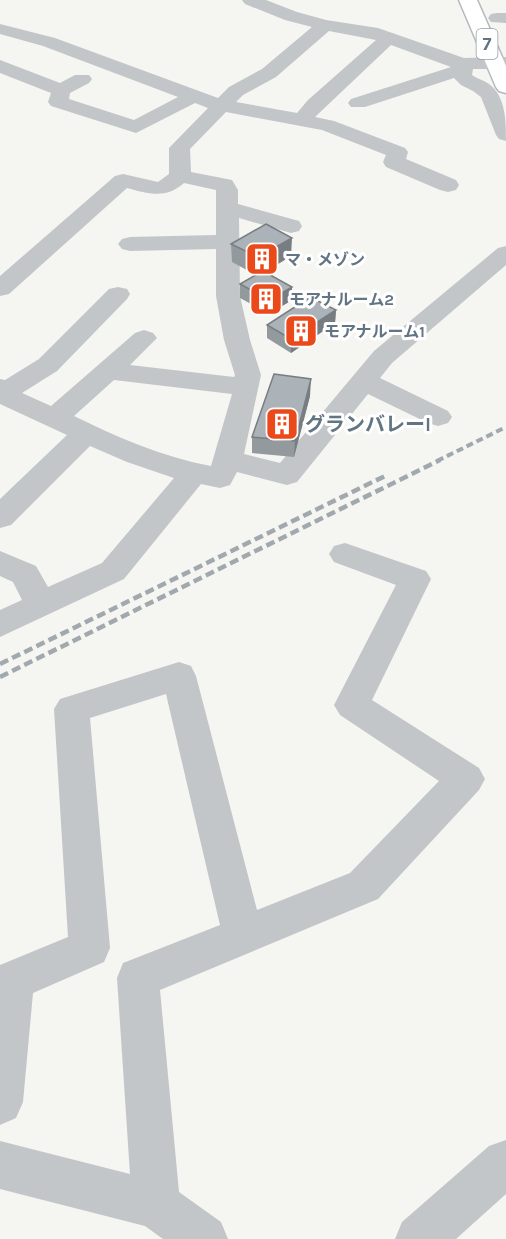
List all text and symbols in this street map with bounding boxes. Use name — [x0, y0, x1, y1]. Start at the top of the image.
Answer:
road number: 7 — [476, 29, 498, 59]
building icon: マ・メゾン — [244, 241, 280, 277]
place label: マ・メゾン — [285, 250, 365, 269]
building icon: モアナルーム2 — [248, 281, 284, 317]
place label: モアナルーム2 — [289, 290, 394, 309]
building icon: モアナルーム1 — [283, 313, 319, 349]
place label: モアナルーム1 — [324, 322, 425, 341]
building icon: グランバレーI — [264, 406, 300, 442]
place label: グランバレーI — [305, 413, 431, 436]

